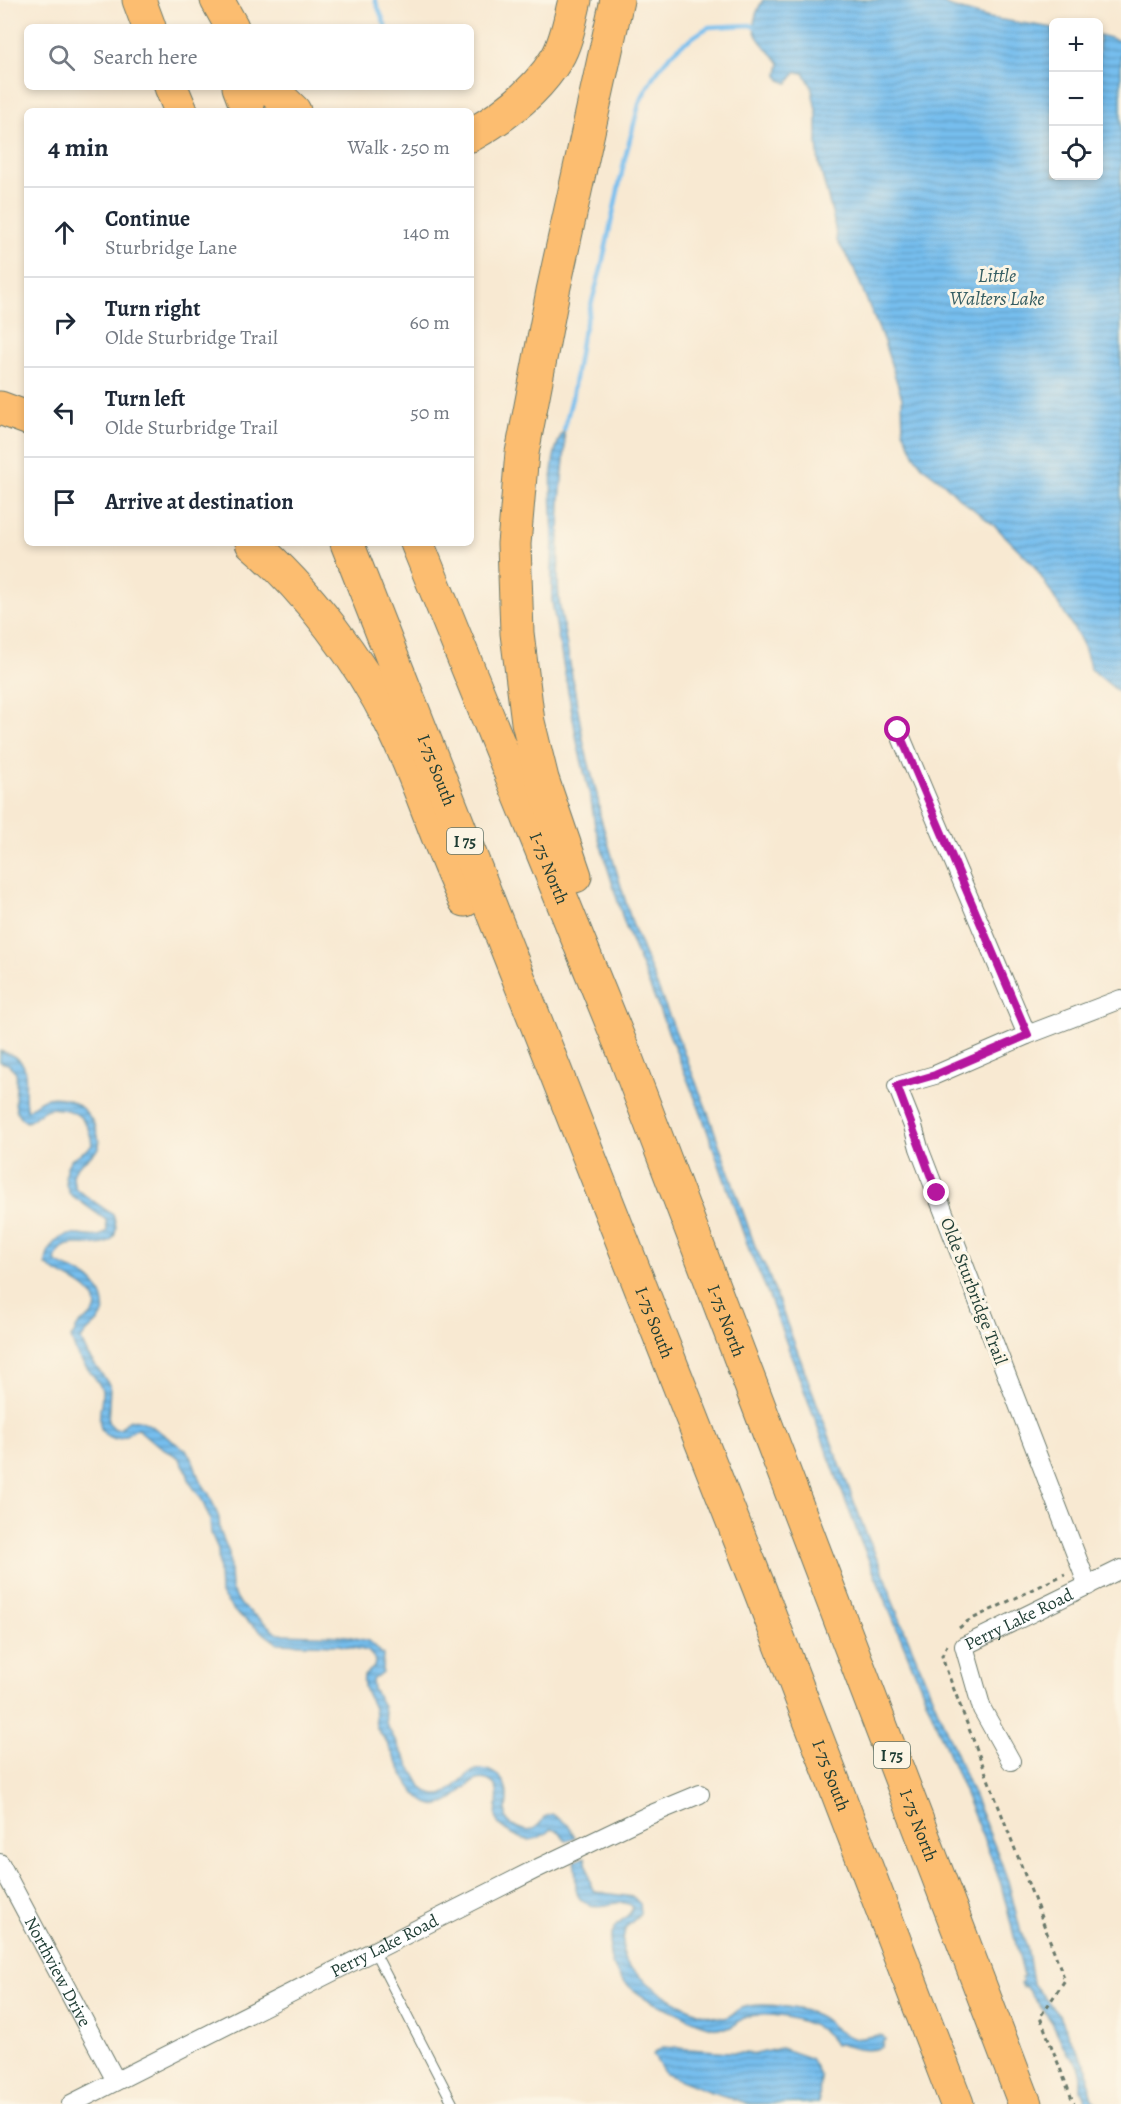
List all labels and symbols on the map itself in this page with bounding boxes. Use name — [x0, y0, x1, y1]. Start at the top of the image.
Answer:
water label: Little Walters Lake — [950, 262, 1044, 312]
route start — [884, 716, 910, 742]
street label: I-75 South — [412, 731, 462, 810]
road number: I 75 — [447, 828, 483, 854]
street label: I-75 North — [524, 829, 575, 908]
route end — [923, 1179, 949, 1205]
street label: Olde Sturbridge Trail — [935, 1214, 1013, 1368]
street label: I-75 North — [702, 1281, 751, 1361]
street label: I-75 South — [630, 1283, 680, 1362]
street label: Perry Lake Road — [960, 1582, 1077, 1656]
street label: I-75 South — [806, 1736, 856, 1815]
road number: I 75 — [874, 1742, 910, 1768]
street label: I-75 North — [894, 1786, 944, 1865]
street label: Perry Lake Road — [326, 1908, 443, 1983]
street label: Northview Drive — [19, 1912, 97, 2031]

